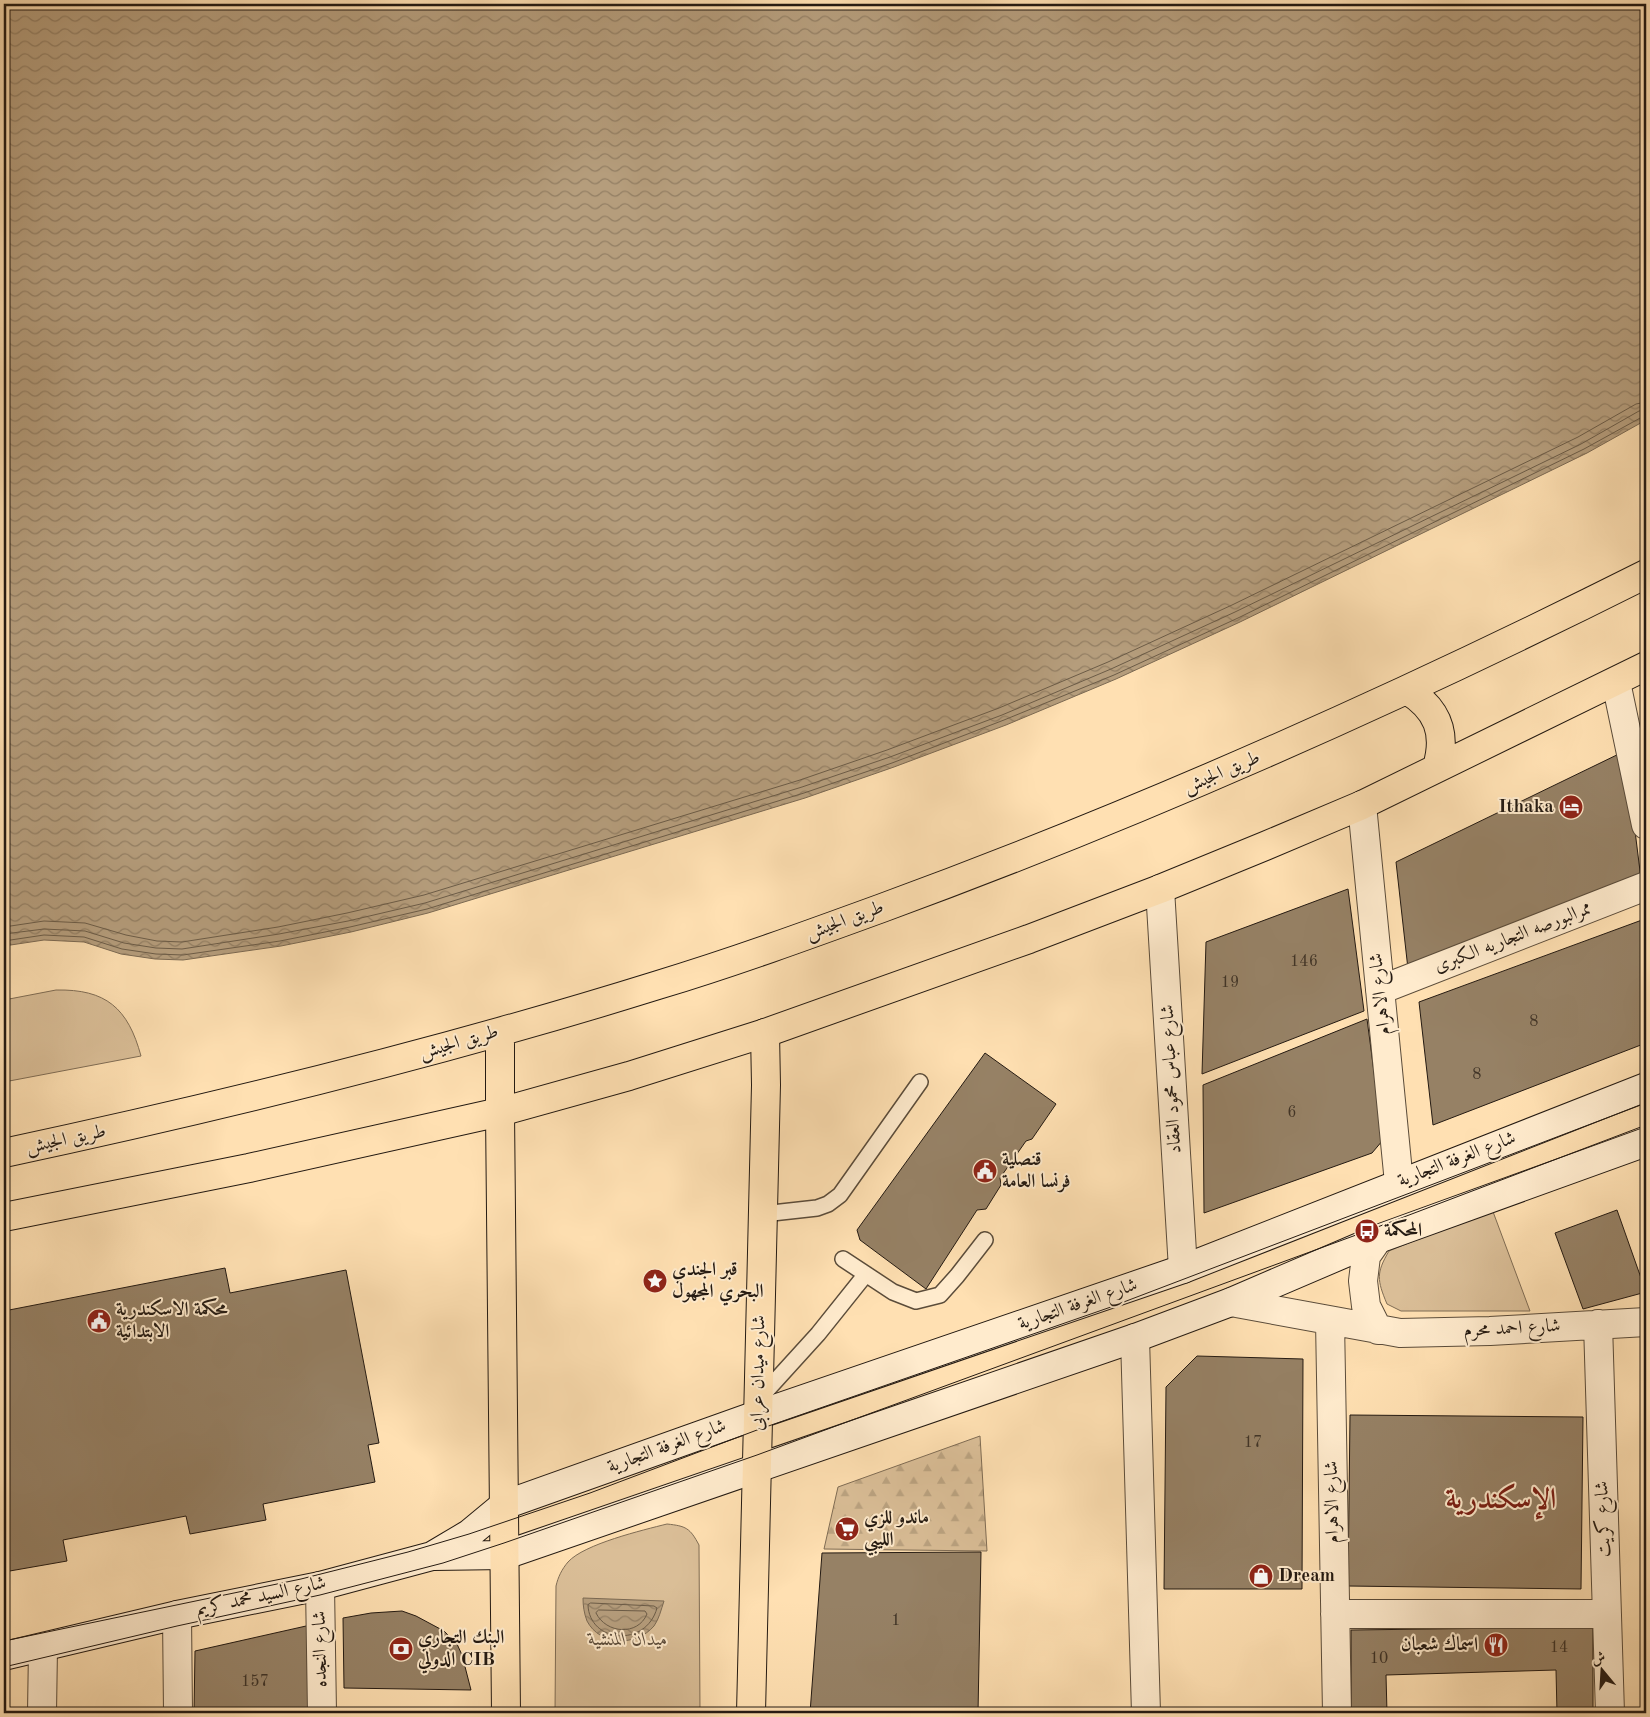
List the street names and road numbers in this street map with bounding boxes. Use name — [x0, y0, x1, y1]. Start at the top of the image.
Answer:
street label: طريق الجيش — [1181, 748, 1264, 799]
street label: ممرالبورصه التجاريه الكبرى — [1431, 897, 1595, 978]
street label: طريق الجيش — [804, 898, 887, 945]
street label: شارع الاهرام — [1367, 951, 1400, 1036]
street label: شارع عباس محمود العقاد — [1159, 1004, 1189, 1154]
street label: طريق الجيش — [417, 1023, 501, 1064]
street label: طريق الجيش — [24, 1122, 108, 1159]
street label: شارع الغرفة التجارية — [1395, 1129, 1520, 1195]
street label: شارع الغرفة التجارية — [1016, 1276, 1141, 1338]
street label: شارع ميدان عرابى — [748, 1315, 774, 1431]
street label: شارع احمد محرم — [1463, 1317, 1561, 1346]
street label: شارع الغرفة التجارية — [605, 1417, 730, 1481]
street label: شارع الاهرام — [1323, 1461, 1348, 1543]
street label: شارع كريت — [1591, 1480, 1619, 1557]
street label: شارع السيد محمد كريم — [194, 1572, 329, 1625]
street label: شارع النجده — [311, 1611, 335, 1687]

